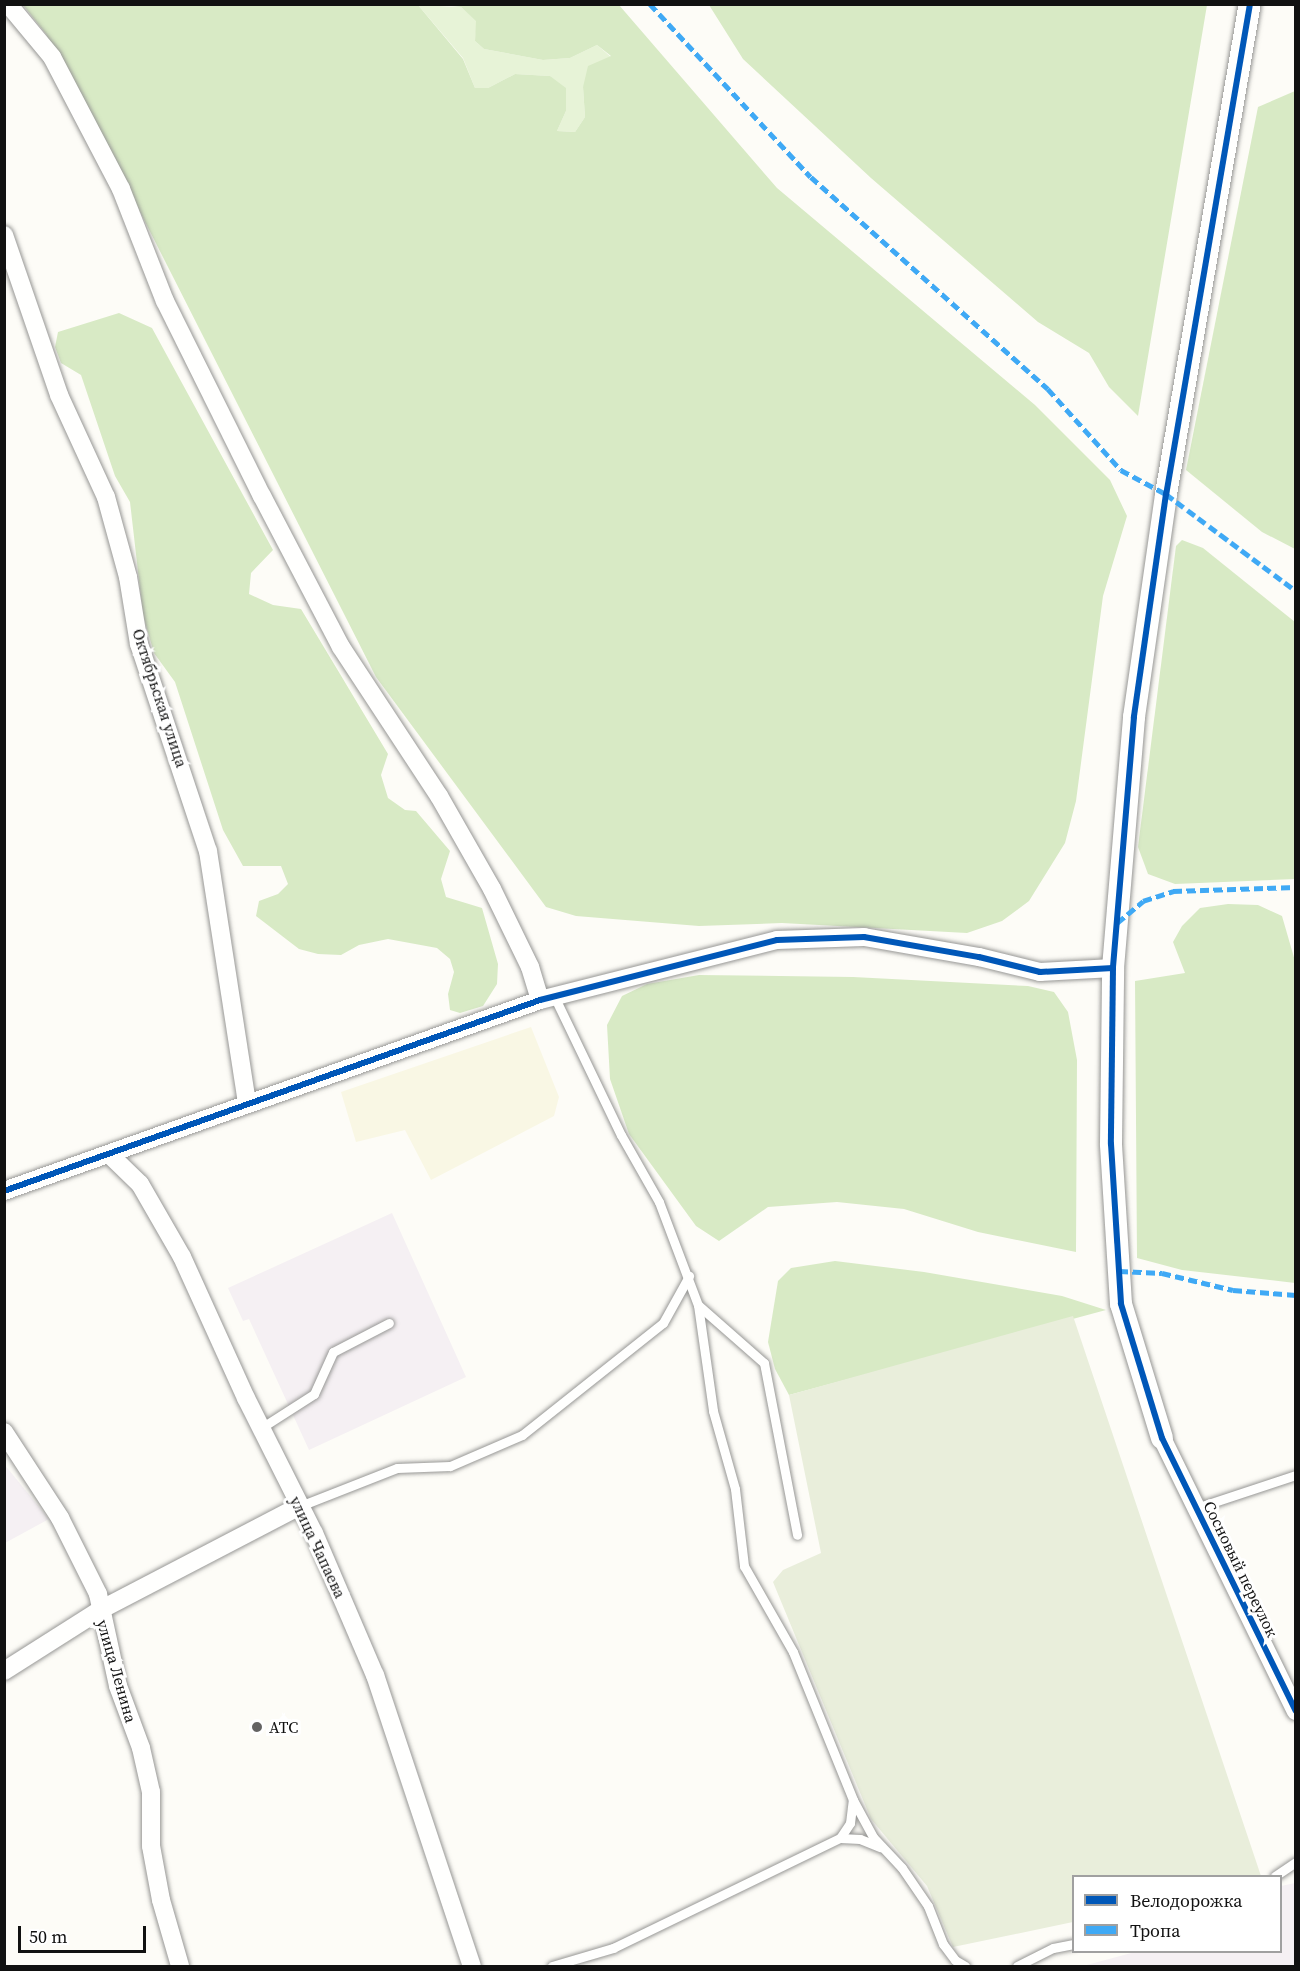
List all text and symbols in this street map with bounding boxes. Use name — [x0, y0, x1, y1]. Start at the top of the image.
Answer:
street label: Октябрьская улица — [129, 626, 191, 770]
street label: улица Чапаева — [286, 1493, 350, 1601]
street label: Сосновый переулок — [1200, 1498, 1282, 1640]
street label: улица Ленина — [93, 1617, 141, 1725]
place label: АТС — [269, 1717, 298, 1737]
marker: АТС — [250, 1720, 264, 1734]
legend — [1072, 1875, 1282, 1953]
text: Велодорожка — [1130, 1888, 1242, 1913]
scale bar — [21, 1914, 148, 1952]
text: Тропа — [1130, 1918, 1180, 1943]
text: 50 m — [29, 1924, 67, 1949]

